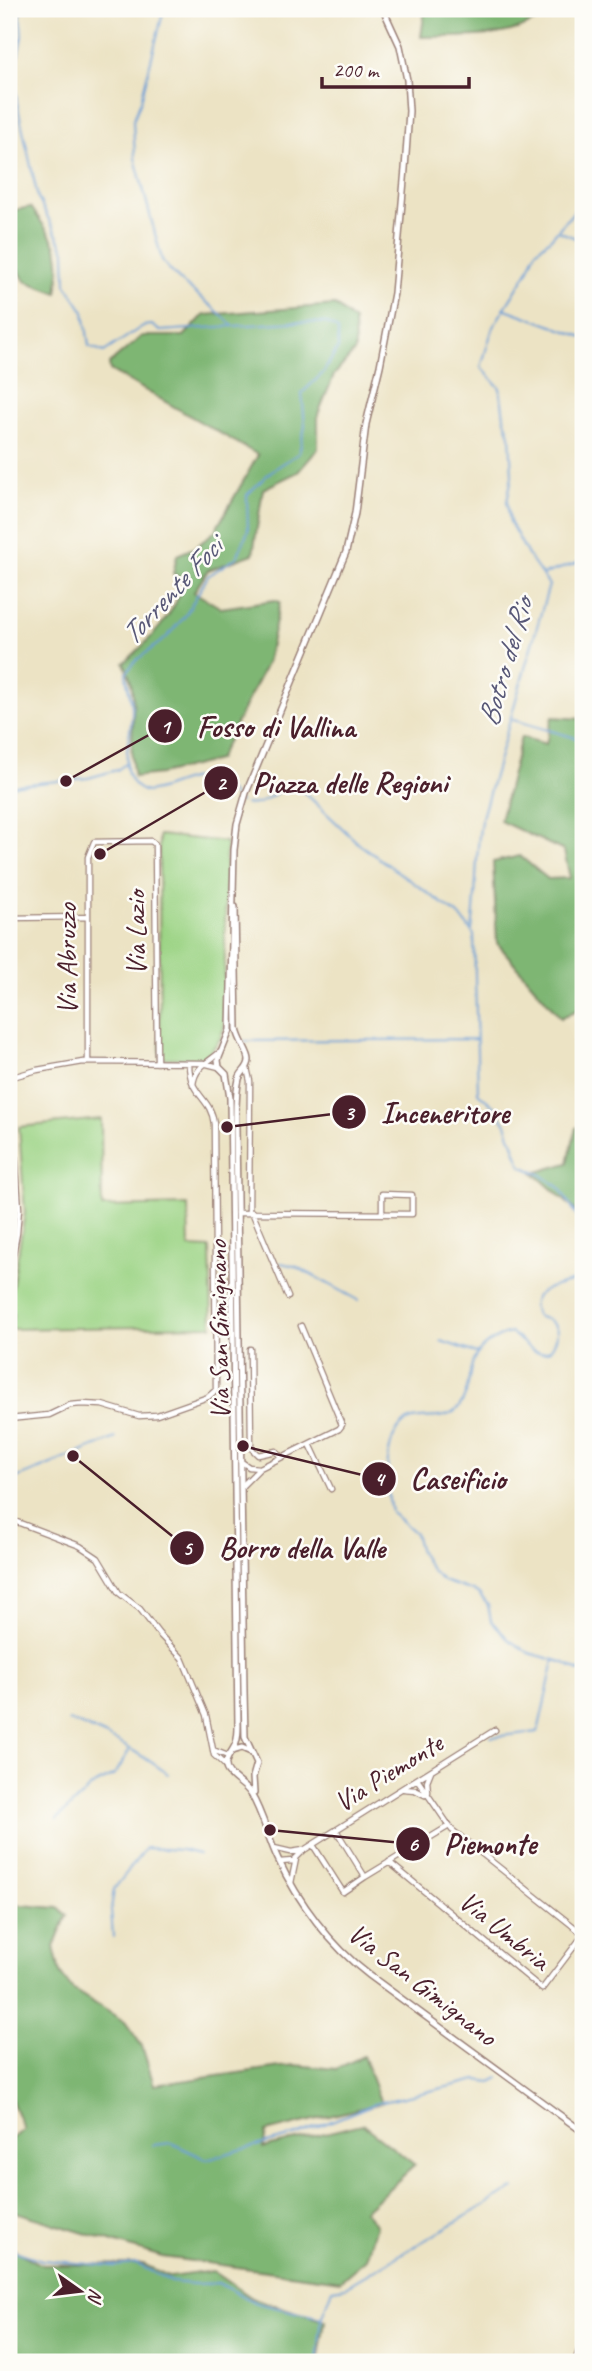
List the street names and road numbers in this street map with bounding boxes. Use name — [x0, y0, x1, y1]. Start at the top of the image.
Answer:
street label: Via Lazio — [118, 888, 153, 975]
street label: Via Abruzzo — [49, 901, 84, 1015]
street label: Via San Gimignano — [199, 1238, 238, 1420]
street label: Via Piemonte — [328, 1725, 450, 1819]
street label: Via Umbria — [452, 1883, 559, 1979]
street label: Via San Gimignano — [341, 1915, 506, 2055]

